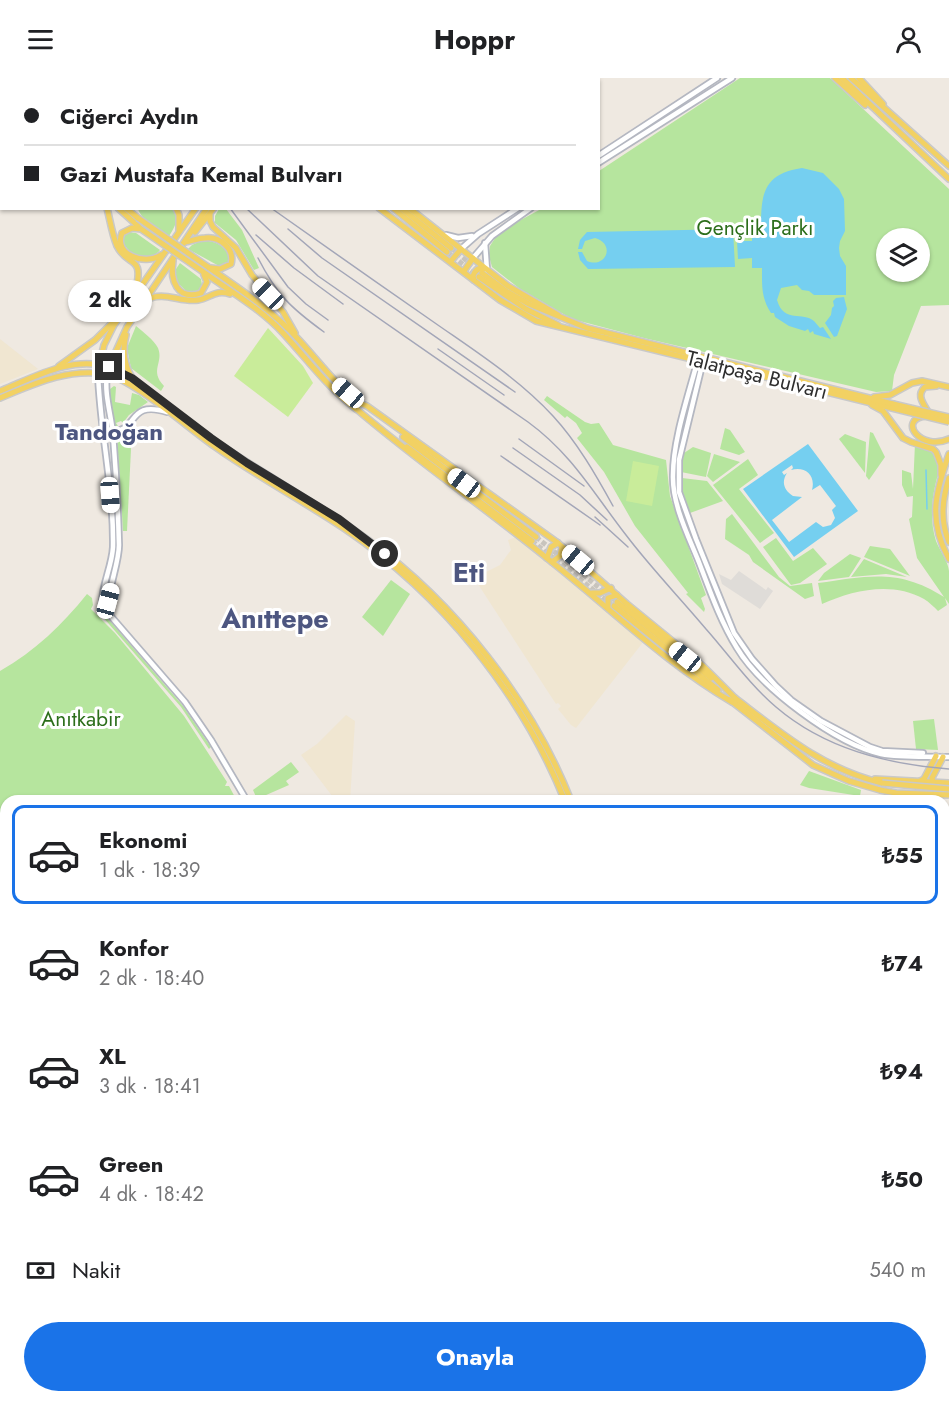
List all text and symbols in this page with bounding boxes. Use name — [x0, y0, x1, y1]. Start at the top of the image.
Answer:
text: Hoppr — [434, 20, 515, 59]
icon: menu — [24, 23, 57, 56]
icon: person — [892, 23, 925, 56]
text: Ciğerci Aydın — [60, 100, 199, 132]
text: Gazi Mustafa Kemal Bulvarı — [60, 158, 343, 190]
park label: Gençlik Parkı — [697, 213, 813, 243]
map controls — [876, 228, 930, 282]
button: layers — [876, 228, 930, 282]
car — [249, 275, 287, 313]
callout: 2 dk — [67, 280, 151, 322]
text: 2 dk — [89, 286, 132, 315]
street label: Talatpaşa Bulvarı — [683, 343, 831, 407]
route end — [95, 353, 122, 380]
car — [329, 374, 367, 412]
district label: Tandoğan — [55, 414, 163, 449]
car — [444, 465, 484, 501]
car — [100, 476, 120, 514]
route start — [371, 540, 398, 567]
car — [558, 542, 598, 578]
district label: Eti — [453, 553, 485, 592]
car — [95, 581, 121, 621]
district label: Anıttepe — [220, 599, 329, 638]
car — [665, 639, 705, 675]
park label: Anıtkabir — [41, 704, 121, 734]
text: Ekonomi — [99, 824, 187, 856]
icon: car — [27, 828, 81, 882]
text: ₺55 — [882, 839, 923, 871]
text: 1 dk · 18:39 — [99, 856, 201, 885]
text: Konfor — [99, 932, 169, 964]
icon: car — [27, 936, 81, 990]
text: ₺74 — [882, 947, 923, 979]
text: 2 dk · 18:40 — [99, 964, 204, 993]
text: XL — [99, 1040, 126, 1072]
icon: car — [27, 1044, 81, 1098]
text: ₺94 — [880, 1055, 923, 1087]
text: 3 dk · 18:41 — [99, 1072, 201, 1101]
text: Green — [99, 1148, 163, 1180]
icon: car — [27, 1152, 81, 1206]
text: ₺50 — [882, 1163, 923, 1195]
text: 4 dk · 18:42 — [99, 1180, 204, 1209]
icon: cash — [24, 1254, 57, 1287]
text: Nakit — [72, 1254, 120, 1286]
text: 540 m — [869, 1256, 926, 1285]
button: Onayla — [24, 1322, 926, 1391]

